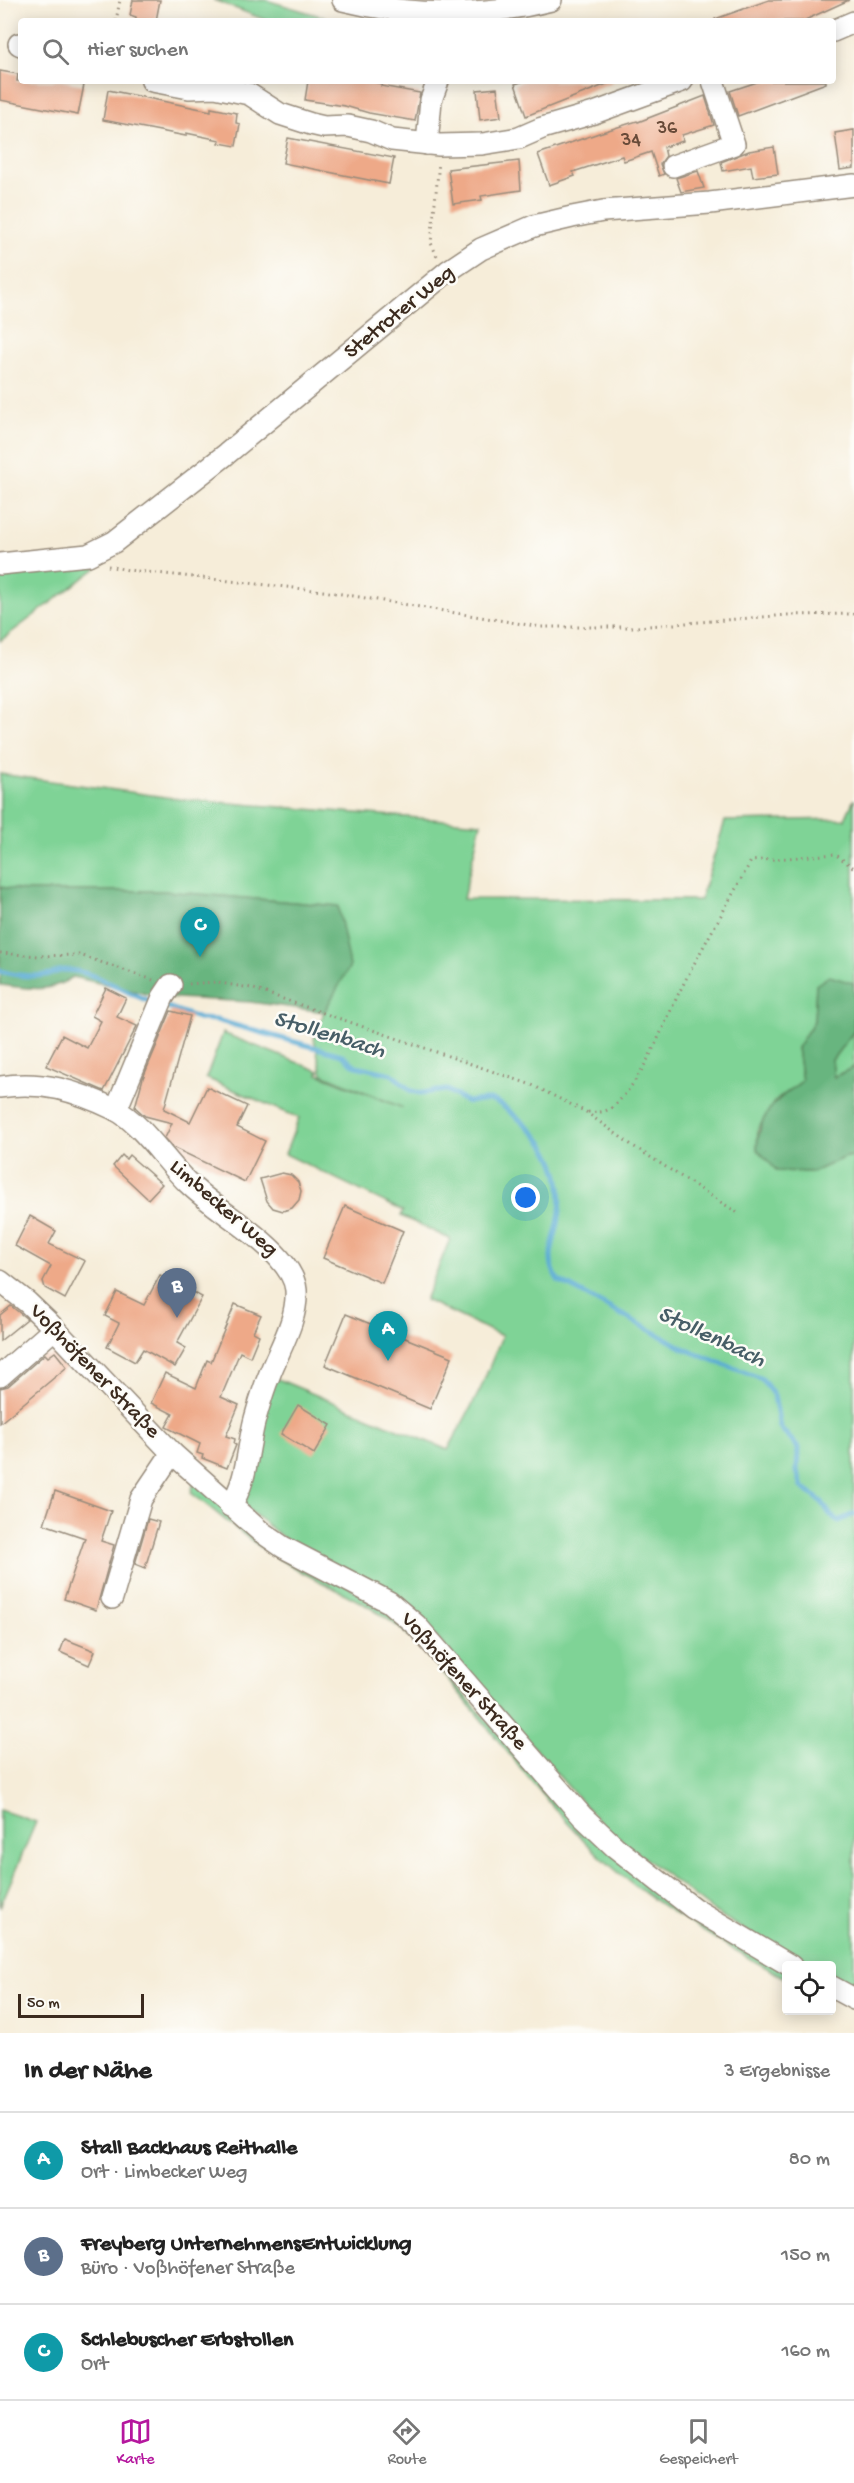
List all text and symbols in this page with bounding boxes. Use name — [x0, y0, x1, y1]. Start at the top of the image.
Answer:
search box — [18, 18, 836, 84]
icon: search — [39, 35, 72, 68]
text: Hier suchen — [87, 38, 188, 64]
house number: 36 — [656, 118, 678, 141]
house number: 34 — [620, 130, 641, 153]
street label: Stetroter Weg — [340, 261, 460, 365]
pin: C — [180, 908, 220, 957]
water label: Stollenbach — [270, 1005, 389, 1067]
street label: Limbecker Weg — [163, 1155, 283, 1263]
your location — [511, 1183, 540, 1212]
pin: B — [158, 1268, 196, 1318]
street label: Voßhöfener Straße — [22, 1299, 165, 1445]
water label: Stollenbach — [653, 1301, 770, 1376]
pin: A — [368, 1312, 408, 1361]
street label: Voßhöfener Straße — [393, 1607, 532, 1757]
map controls — [782, 1961, 836, 2015]
button: locate — [782, 1961, 836, 2015]
scale bar — [18, 1991, 144, 2018]
text: 50 m — [27, 1995, 60, 2014]
text: In der Nähe — [24, 2057, 152, 2088]
text: 3 Ergebnisse — [724, 2061, 830, 2084]
text: Stall Backhaus Reithalle — [81, 2136, 297, 2162]
text: A — [38, 2149, 49, 2172]
text: 80 m — [789, 2149, 830, 2172]
text: Ort · Limbecker Weg — [81, 2162, 247, 2185]
text: Freyberg UnternehmensEntwicklung — [81, 2232, 412, 2258]
text: B — [38, 2245, 49, 2268]
text: 150 m — [781, 2245, 830, 2268]
text: Büro · Voßhöfener Straße — [81, 2258, 295, 2281]
text: Schlebuscher Erbstollen — [81, 2328, 293, 2354]
text: C — [38, 2341, 49, 2364]
text: 160 m — [781, 2341, 830, 2364]
text: Ort — [81, 2354, 108, 2377]
tab: Karte — [116, 2415, 155, 2470]
tab: Route — [387, 2415, 426, 2470]
tab: Gespeichert — [659, 2415, 738, 2470]

